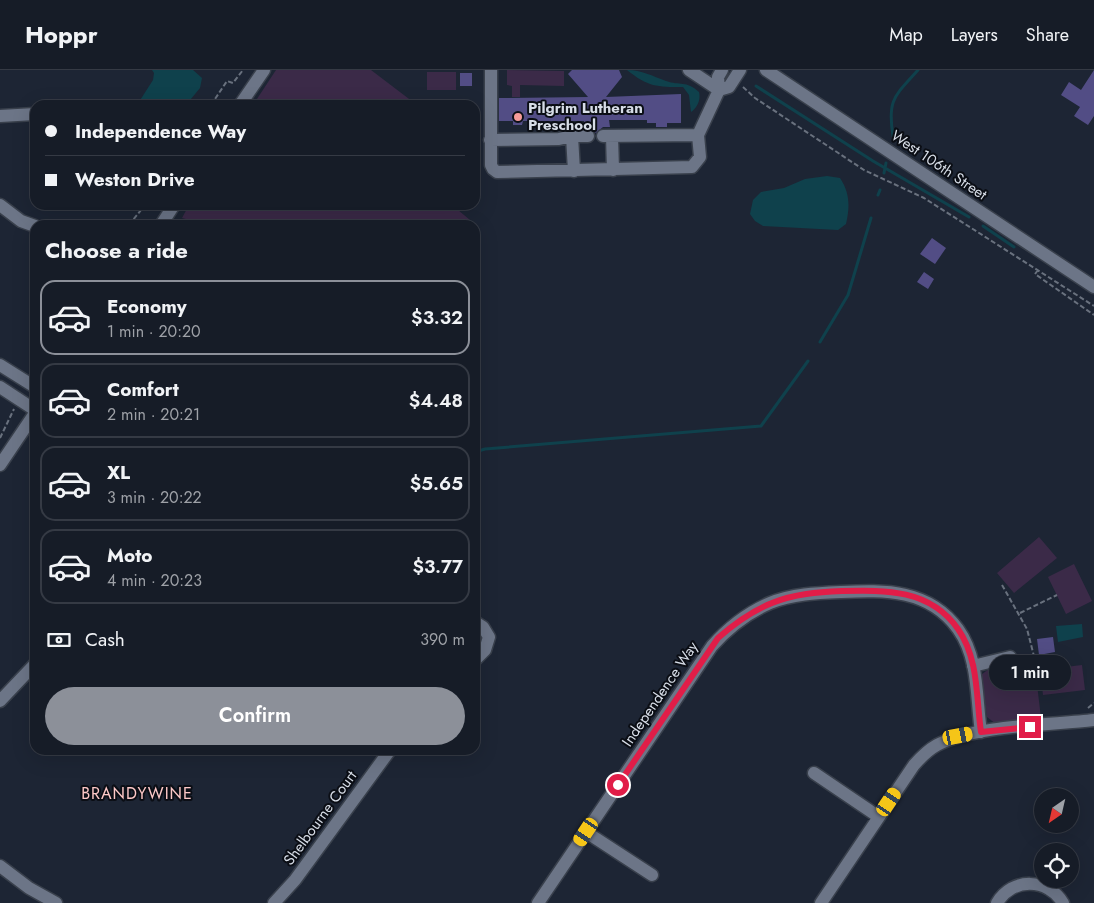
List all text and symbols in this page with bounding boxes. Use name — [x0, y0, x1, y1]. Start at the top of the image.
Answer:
text: Hoppr — [25, 17, 98, 52]
text: Map — [889, 22, 923, 48]
text: Layers — [951, 22, 998, 48]
text: Share — [1026, 22, 1069, 48]
place label: Pilgrim Lutheran Preschool — [528, 97, 643, 136]
marker: Pilgrim Lutheran Preschool — [512, 111, 524, 123]
text: Independence Way — [75, 118, 246, 145]
street label: West 106th Street — [887, 125, 992, 206]
text: Weston Drive — [75, 166, 195, 193]
text: Choose a ride — [45, 234, 188, 266]
text: Economy — [107, 293, 187, 320]
icon: car — [47, 295, 92, 340]
text: $3.32 — [411, 304, 463, 331]
text: 1 min · 20:20 — [107, 320, 201, 343]
text: Comfort — [107, 376, 179, 403]
icon: car — [47, 378, 92, 423]
text: $4.48 — [409, 387, 463, 414]
text: 2 min · 20:21 — [107, 403, 200, 426]
text: XL — [107, 459, 130, 486]
icon: car — [47, 461, 92, 506]
text: $5.65 — [410, 470, 463, 497]
text: 3 min · 20:22 — [107, 486, 202, 509]
text: Moto — [107, 542, 152, 569]
icon: car — [47, 544, 92, 589]
text: $3.77 — [412, 553, 463, 580]
text: 4 min · 20:23 — [107, 569, 202, 592]
icon: cash — [45, 626, 73, 654]
text: Cash — [85, 626, 125, 653]
text: 390 m — [420, 628, 465, 651]
street label: Independence Way — [617, 637, 704, 751]
callout: 1 min — [989, 654, 1071, 690]
text: 1 min — [1011, 661, 1049, 684]
button: Confirm — [45, 687, 465, 745]
route end — [1019, 716, 1041, 738]
car — [941, 726, 974, 746]
street label: Shelbourne Court — [278, 766, 362, 870]
route start — [607, 774, 629, 796]
district label: BRANDYWINE — [81, 782, 193, 805]
car — [874, 785, 903, 819]
north arrow — [1034, 788, 1079, 832]
map controls — [1034, 788, 1079, 888]
car — [571, 815, 600, 849]
button: locate — [1034, 843, 1079, 888]

